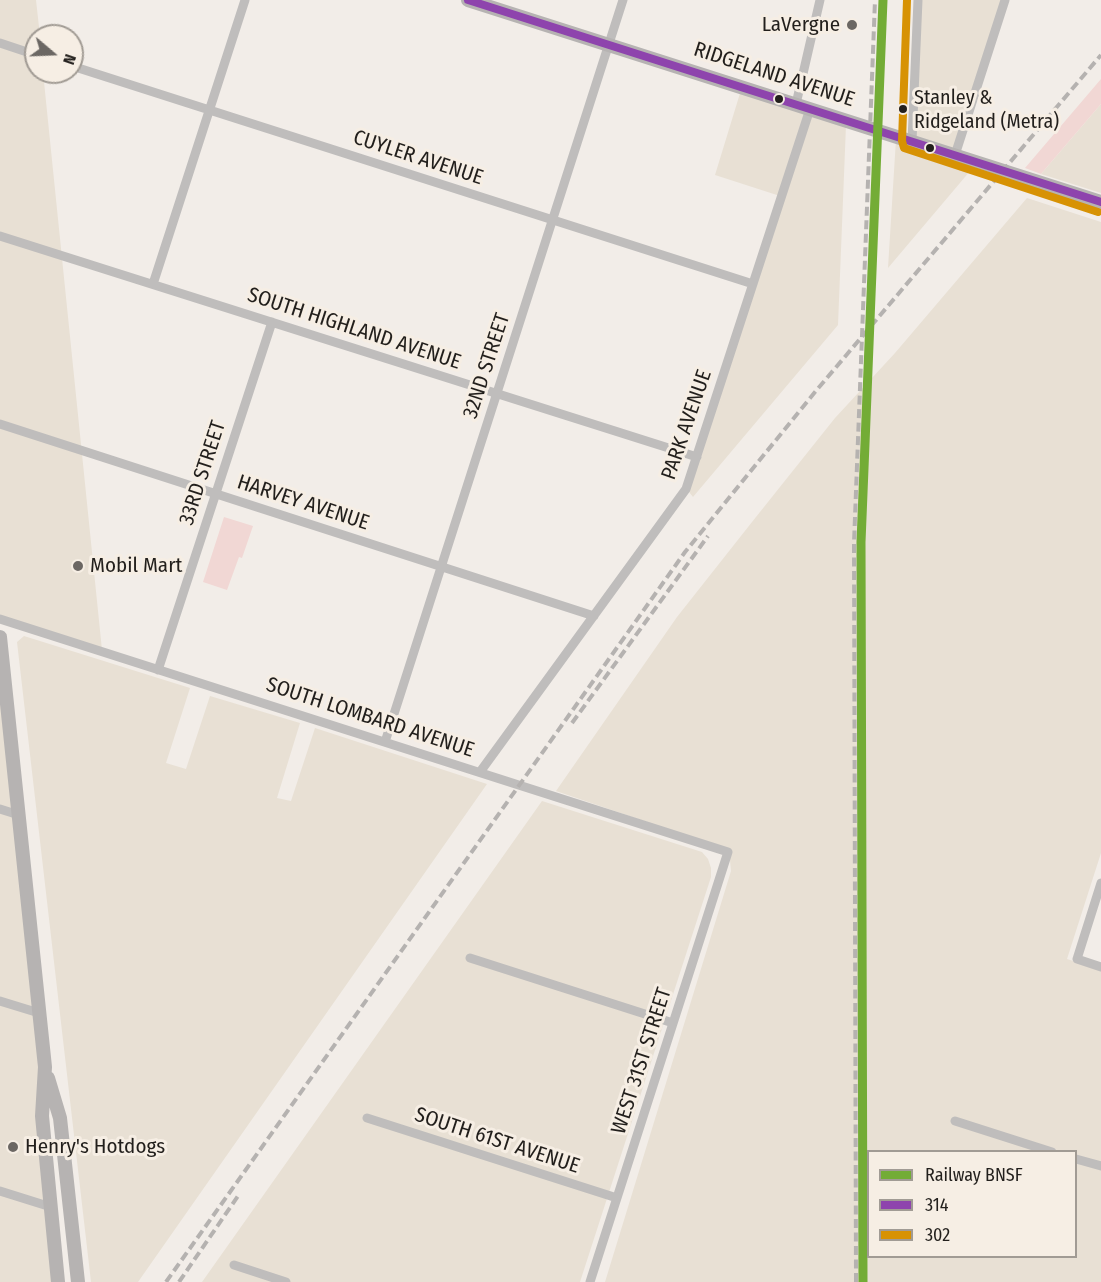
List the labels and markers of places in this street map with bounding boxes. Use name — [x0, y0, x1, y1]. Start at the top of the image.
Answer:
place label: LaVergne — [762, 12, 840, 38]
marker: LaVergne — [845, 18, 859, 32]
place label: Stanley & Ridgeland (Metra) — [914, 86, 1059, 133]
unlabelled marker — [773, 93, 785, 105]
marker: Stanley & Ridgeland (Metra) — [897, 103, 909, 115]
unlabelled marker — [924, 142, 936, 154]
place label: Mobil Mart — [90, 553, 182, 579]
marker: Mobil Mart — [71, 559, 85, 573]
place label: Henry's Hotdogs — [25, 1134, 165, 1160]
marker: Henry's Hotdogs — [6, 1140, 20, 1154]

